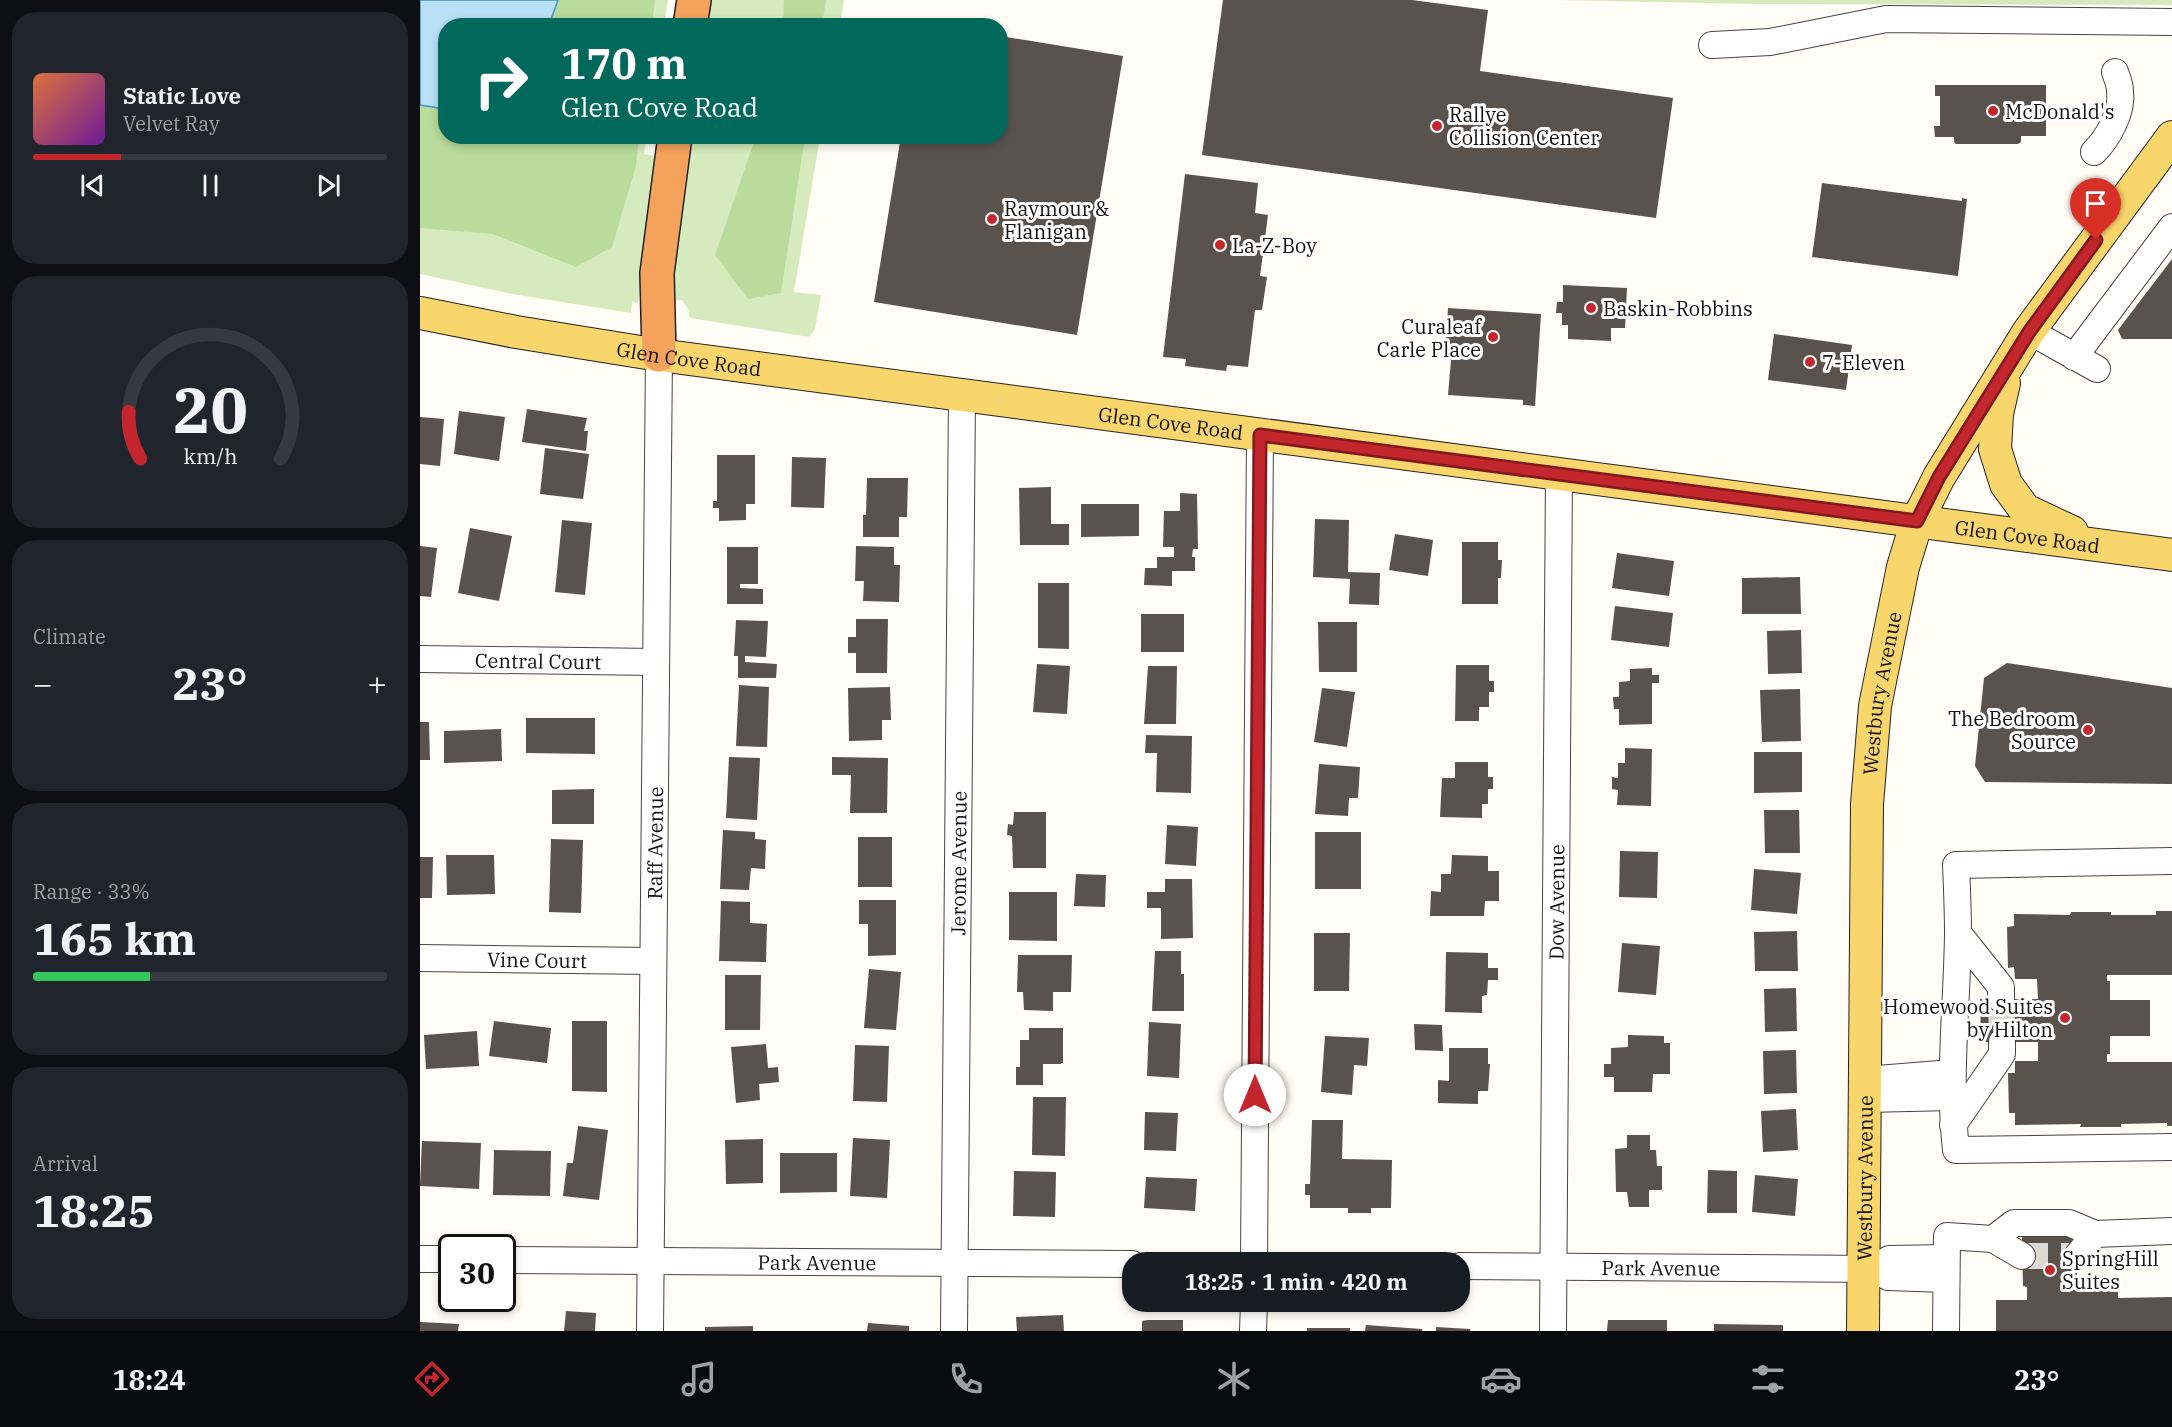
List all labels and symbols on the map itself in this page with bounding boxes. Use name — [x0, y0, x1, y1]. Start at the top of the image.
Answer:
place label: McDonald's — [2005, 98, 2115, 125]
place label: Rallye Collision Center — [1449, 101, 1599, 151]
marker: McDonald's — [1986, 104, 2000, 118]
marker: Rallye Collision Center — [1430, 119, 1444, 133]
pin — [2070, 178, 2121, 240]
place label: Raymour & Flanigan — [1004, 195, 1109, 245]
marker: Raymour & Flanigan — [985, 212, 999, 226]
place label: La-Z-Boy — [1232, 232, 1317, 259]
marker: La-Z-Boy — [1213, 238, 1227, 252]
place label: Baskin-Robbins — [1603, 295, 1753, 322]
marker: Baskin-Robbins — [1584, 301, 1598, 315]
place label: Curaleaf Carle Place — [1377, 313, 1482, 363]
marker: Curaleaf Carle Place — [1486, 330, 1500, 344]
street label: Glen Cove Road — [615, 335, 763, 382]
place label: 7-Eleven — [1822, 349, 1906, 376]
marker: 7-Eleven — [1803, 355, 1817, 369]
street label: Glen Cove Road — [1097, 400, 1245, 446]
street label: Glen Cove Road — [1953, 513, 2102, 559]
street label: Westbury Avenue — [1856, 609, 1907, 776]
street label: Central Court — [475, 646, 601, 675]
place label: The Bedroom Source — [1948, 705, 2076, 755]
marker: The Bedroom Source — [2081, 723, 2095, 737]
street label: Raff Avenue — [640, 786, 669, 900]
street label: Jerome Avenue — [944, 791, 972, 935]
street label: Dow Avenue — [1542, 844, 1570, 960]
street label: Vine Court — [487, 945, 587, 974]
place label: Homewood Suites by Hilton — [1883, 993, 2053, 1043]
marker: Homewood Suites by Hilton — [2058, 1011, 2072, 1025]
position arrow — [1223, 1063, 1287, 1127]
street label: Westbury Avenue — [1850, 1095, 1878, 1261]
speed limit sign: 30 — [438, 1234, 516, 1312]
place label: SpringHill Suites — [2062, 1245, 2159, 1295]
street label: Park Avenue — [758, 1248, 876, 1276]
street label: Park Avenue — [1602, 1254, 1720, 1281]
marker: SpringHill Suites — [2043, 1263, 2057, 1277]

